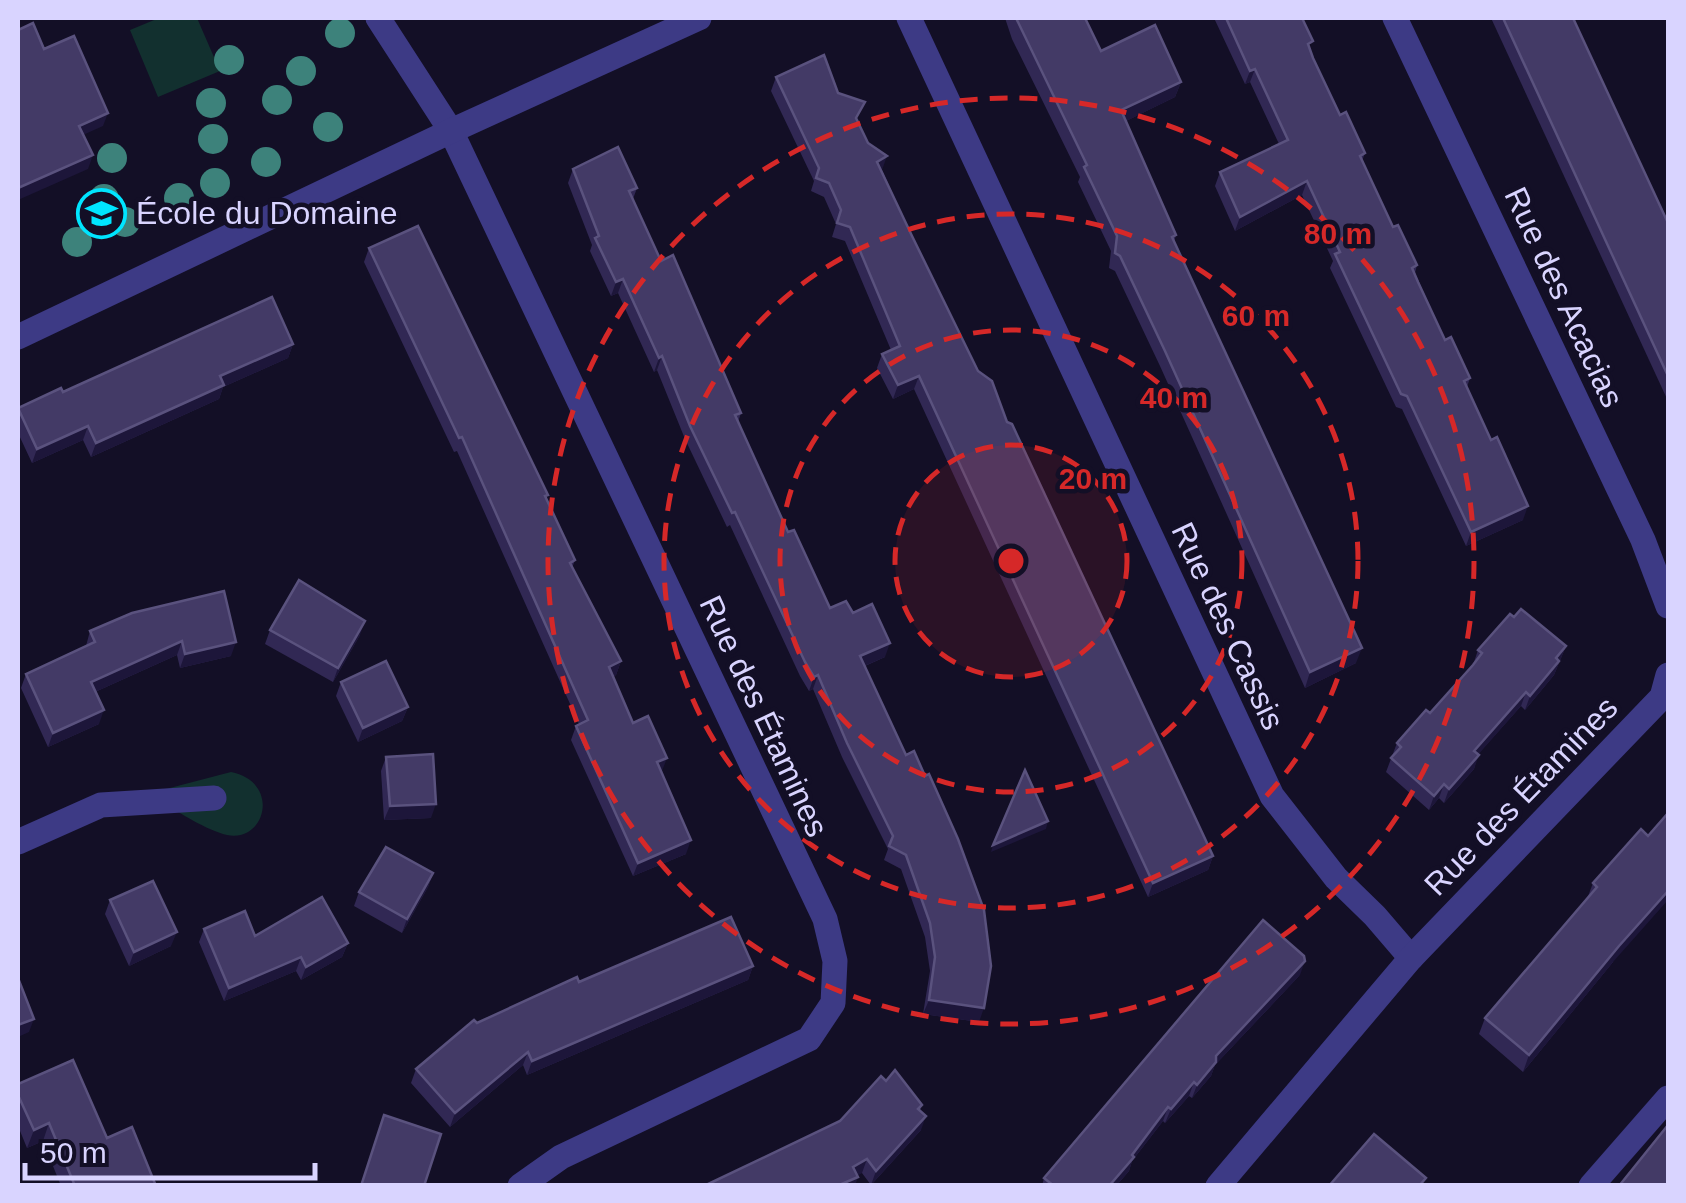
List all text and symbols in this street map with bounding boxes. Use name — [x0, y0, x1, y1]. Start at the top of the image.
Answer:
street label: Rue des Acacias — [1497, 181, 1631, 413]
school or university icon: École du Domaine — [75, 187, 127, 239]
place label: École du Domaine — [136, 195, 397, 231]
text: 80 m — [1304, 217, 1372, 250]
text: 60 m — [1222, 299, 1290, 332]
text: 40 m — [1140, 381, 1208, 414]
text: 20 m — [1059, 462, 1127, 495]
street label: Rue des Cassis — [1164, 517, 1292, 735]
centre of rings — [993, 543, 1029, 579]
street label: Rue des Étamines — [692, 590, 836, 842]
street label: Rue des Étamines — [1417, 689, 1625, 903]
scale bar — [25, 1118, 315, 1180]
text: 50 m — [40, 1136, 107, 1169]

